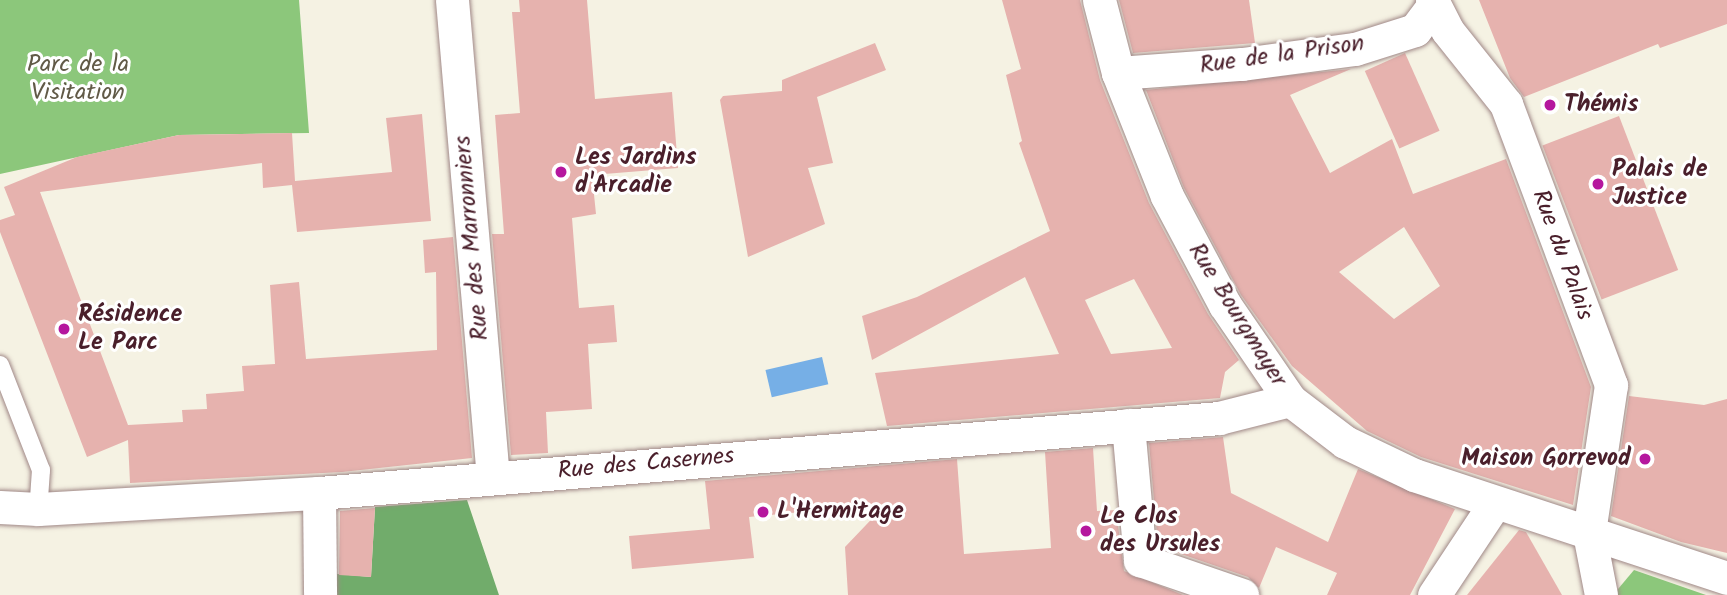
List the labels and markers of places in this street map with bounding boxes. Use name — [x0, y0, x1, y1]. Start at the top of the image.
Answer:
place label: Thémis — [1564, 91, 1639, 119]
marker: Thémis — [1542, 97, 1558, 113]
place label: Les Jardins d'Arcadie — [575, 144, 697, 200]
place label: Palais de Justice — [1612, 156, 1707, 212]
marker: Les Jardins d'Arcadie — [553, 164, 569, 180]
marker: Palais de Justice — [1590, 176, 1606, 192]
place label: Résidence Le Parc — [78, 301, 182, 357]
marker: Résidence Le Parc — [56, 321, 72, 337]
place label: Maison Gorrevod — [1461, 445, 1631, 473]
marker: Maison Gorrevod — [1637, 451, 1653, 467]
place label: L'Hermitage — [777, 498, 904, 526]
place label: Le Clos des Ursules — [1100, 503, 1220, 559]
marker: L'Hermitage — [755, 504, 771, 520]
marker: Le Clos des Ursules — [1078, 523, 1094, 539]

